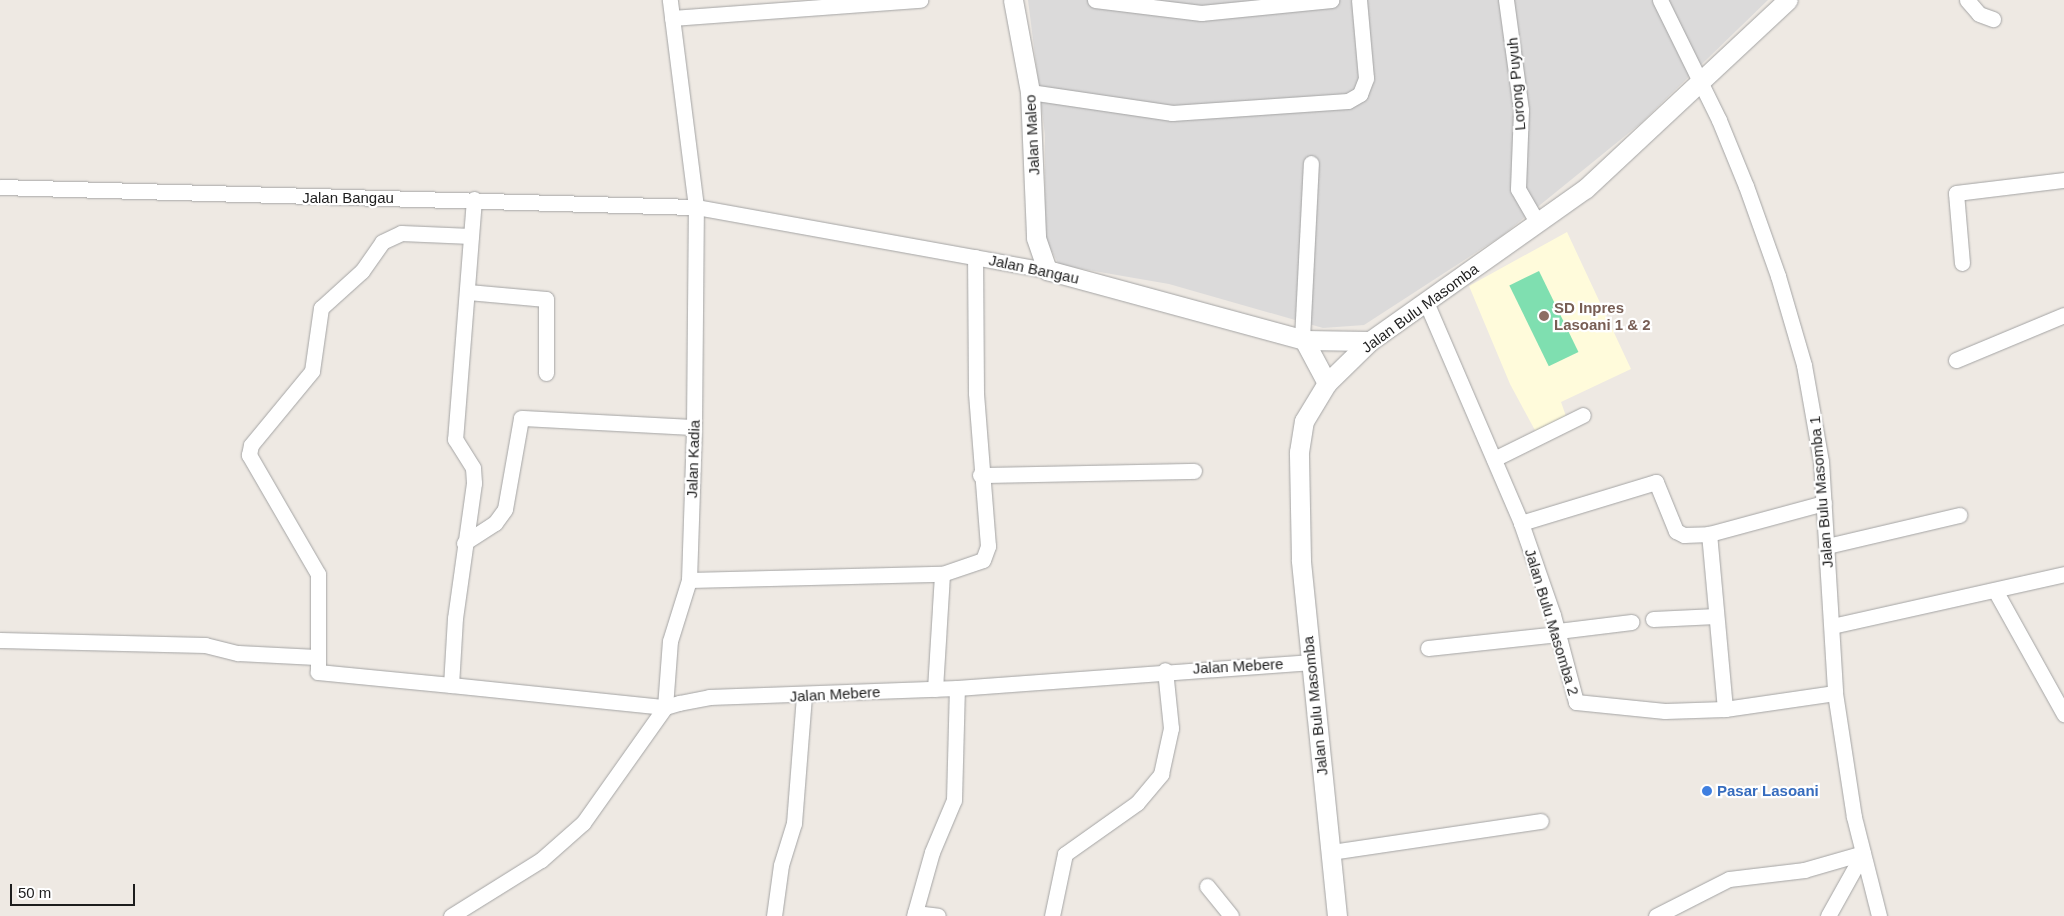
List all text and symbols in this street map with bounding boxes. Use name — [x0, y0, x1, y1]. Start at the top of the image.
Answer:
street label: Lorong Puyuh — [1503, 37, 1529, 131]
street label: Jalan Maleo — [1021, 94, 1043, 176]
street label: Jalan Bangau — [302, 189, 394, 207]
street label: Jalan Bangau — [987, 251, 1081, 287]
street label: Jalan Bulu Masomba — [1358, 260, 1482, 356]
place label: SD Inpres Lasoani 1 & 2 — [1554, 298, 1651, 333]
marker: SD Inpres Lasoani 1 & 2 — [1538, 310, 1550, 322]
street label: Jalan Bulu Masomba 1 — [1805, 415, 1837, 569]
street label: Jalan Kadia — [683, 420, 703, 498]
street label: Jalan Bulu Masomba 2 — [1521, 546, 1583, 698]
street label: Jalan Bulu Masomba — [1299, 635, 1331, 777]
street label: Jalan Mebere — [1192, 655, 1284, 677]
street label: Jalan Mebere — [789, 683, 881, 705]
place label: Pasar Lasoani — [1717, 782, 1819, 800]
marker: Pasar Lasoani — [1701, 785, 1713, 797]
scale bar — [12, 874, 138, 906]
text: 50 m — [18, 884, 51, 901]

